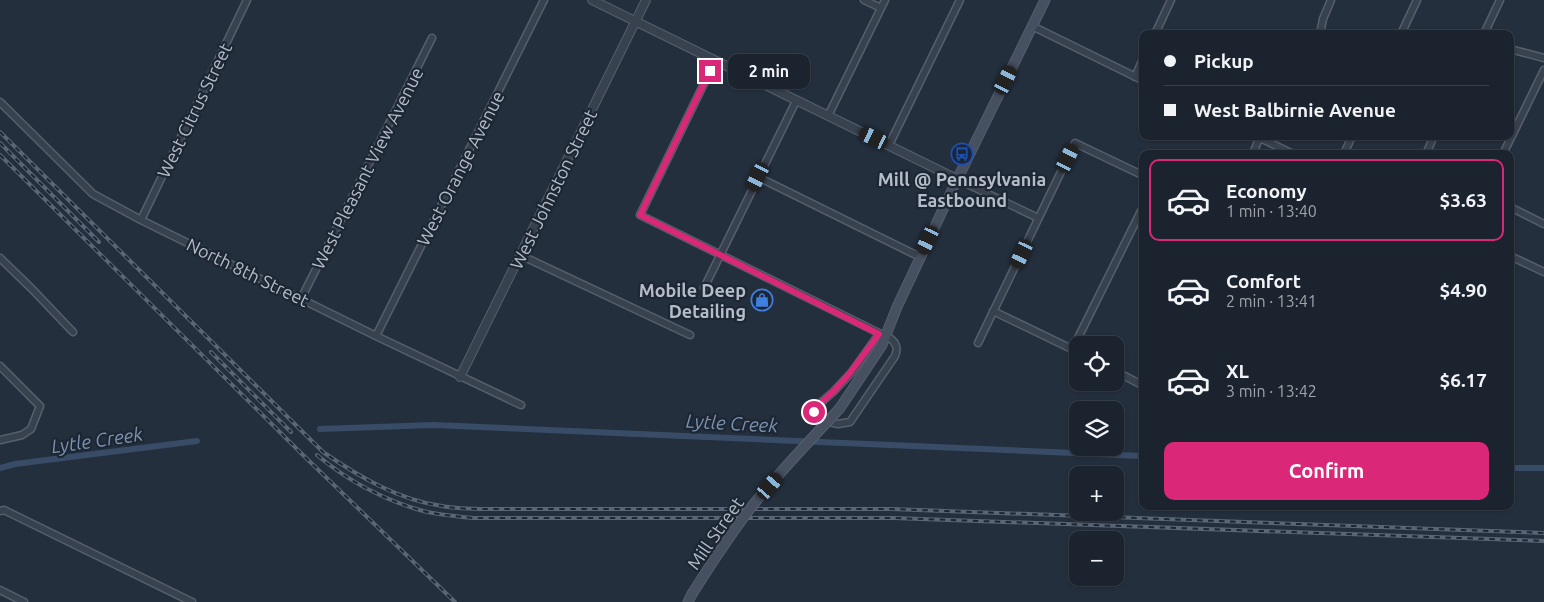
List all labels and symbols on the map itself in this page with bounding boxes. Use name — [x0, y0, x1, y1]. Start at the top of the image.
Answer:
street label: West Citrus Street — [153, 40, 235, 180]
callout: 2 min — [728, 54, 810, 88]
route end — [699, 60, 721, 82]
car — [992, 63, 1019, 97]
street label: West Pleasant View Avenue — [307, 64, 427, 272]
street label: West Orange Avenue — [412, 87, 508, 249]
street label: West Johnston Street — [506, 106, 600, 272]
car — [857, 125, 890, 151]
car — [1054, 141, 1081, 175]
bus stop icon: Mill @ Pennsylvania Eastbound — [950, 142, 974, 166]
car — [744, 160, 771, 194]
place label: Mill @ Pennsylvania Eastbound — [878, 169, 1046, 210]
car — [914, 223, 941, 257]
street label: North 8th Street — [184, 234, 312, 310]
car — [1008, 237, 1035, 271]
place label: Mobile Deep Detailing — [639, 280, 746, 321]
shop icon: Mobile Deep Detailing — [750, 288, 774, 312]
route start — [803, 401, 825, 423]
water label: Lytle Creek — [685, 410, 779, 436]
water label: Lytle Creek — [50, 423, 144, 457]
car — [754, 470, 785, 502]
street label: Mill Street — [683, 493, 747, 573]

